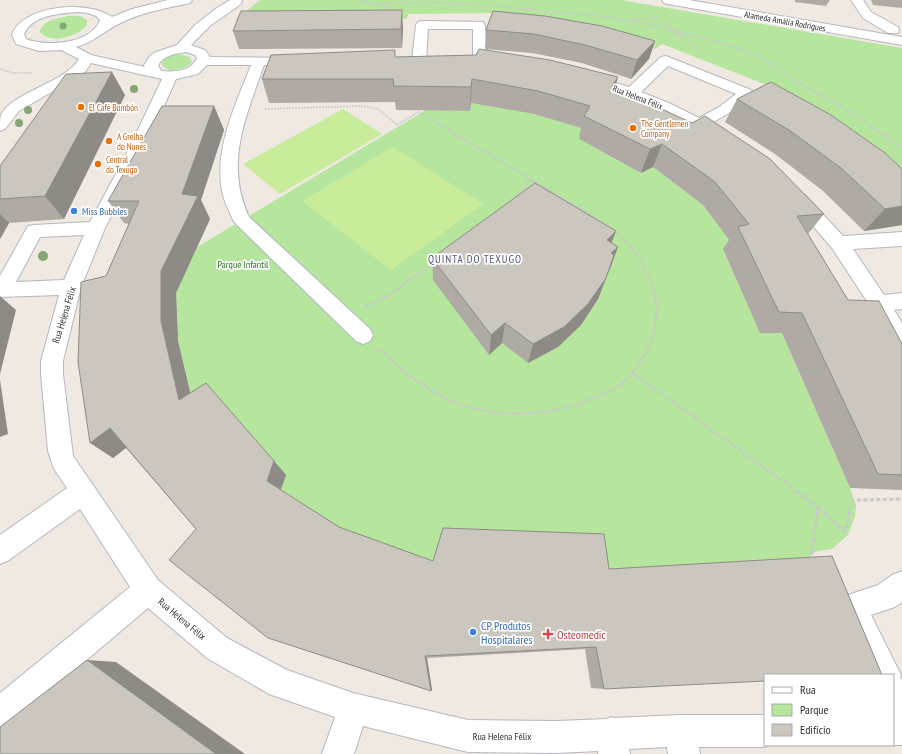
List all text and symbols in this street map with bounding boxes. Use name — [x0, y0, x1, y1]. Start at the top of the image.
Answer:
street label: Alameda Amália Rodrigues — [743, 8, 827, 34]
street label: Rua Helena Félix — [611, 82, 665, 112]
marker: El Café Bombón — [76, 102, 86, 112]
place label: El Café Bombón — [89, 102, 138, 113]
place label: The Gentlemen Company — [641, 118, 689, 139]
marker: The Gentlemen Company — [628, 123, 638, 133]
place label: A Grelha do Nunes — [117, 131, 146, 152]
marker: A Grelha do Nunes — [104, 136, 114, 146]
place label: Central do Texugo — [106, 154, 138, 175]
marker: Central do Texugo — [93, 159, 103, 169]
place label: Miss Bubbles — [82, 205, 128, 218]
marker: Miss Bubbles — [69, 206, 79, 216]
district label: QUINTA DO TEXUGO — [428, 252, 522, 266]
park label: Parque Infantil — [218, 258, 269, 271]
street label: Rua Helena Félix — [49, 285, 79, 345]
street label: Rua Helena Félix — [155, 595, 209, 643]
place label: CP Produtos Hospitalares — [481, 618, 533, 647]
marker: CP Produtos Hospitalares — [468, 627, 478, 637]
place label: Osteomedic — [557, 627, 606, 642]
marker: Osteomedic — [542, 628, 554, 640]
legend — [764, 674, 894, 746]
text: Rua — [800, 682, 816, 697]
text: Parque — [800, 702, 829, 717]
text: Edifício — [800, 722, 831, 737]
street label: Rua Helena Félix — [473, 730, 531, 743]

